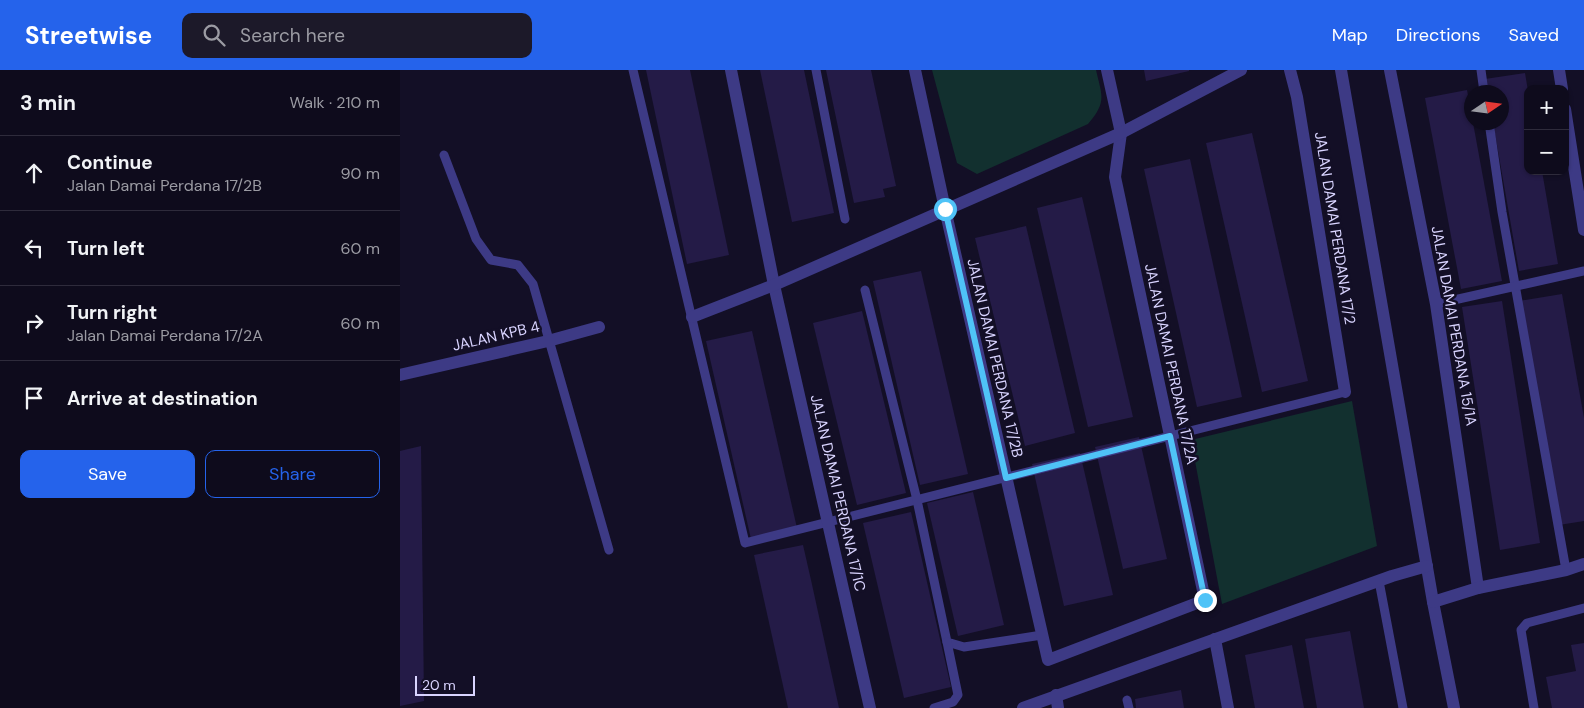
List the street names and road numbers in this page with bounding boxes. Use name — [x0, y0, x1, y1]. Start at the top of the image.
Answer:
street label: JALAN DAMAI PERDANA 17/2 — [1310, 130, 1360, 326]
street label: JALAN DAMAI PERDANA 15/1A — [1427, 224, 1481, 428]
street label: JALAN DAMAI PERDANA 17/2B — [962, 256, 1028, 460]
street label: JALAN DAMAI PERDANA 17/2A — [1140, 262, 1202, 466]
street label: JALAN KPB 4 — [450, 316, 542, 356]
street label: JALAN DAMAI PERDANA 17/1C — [806, 393, 870, 594]

